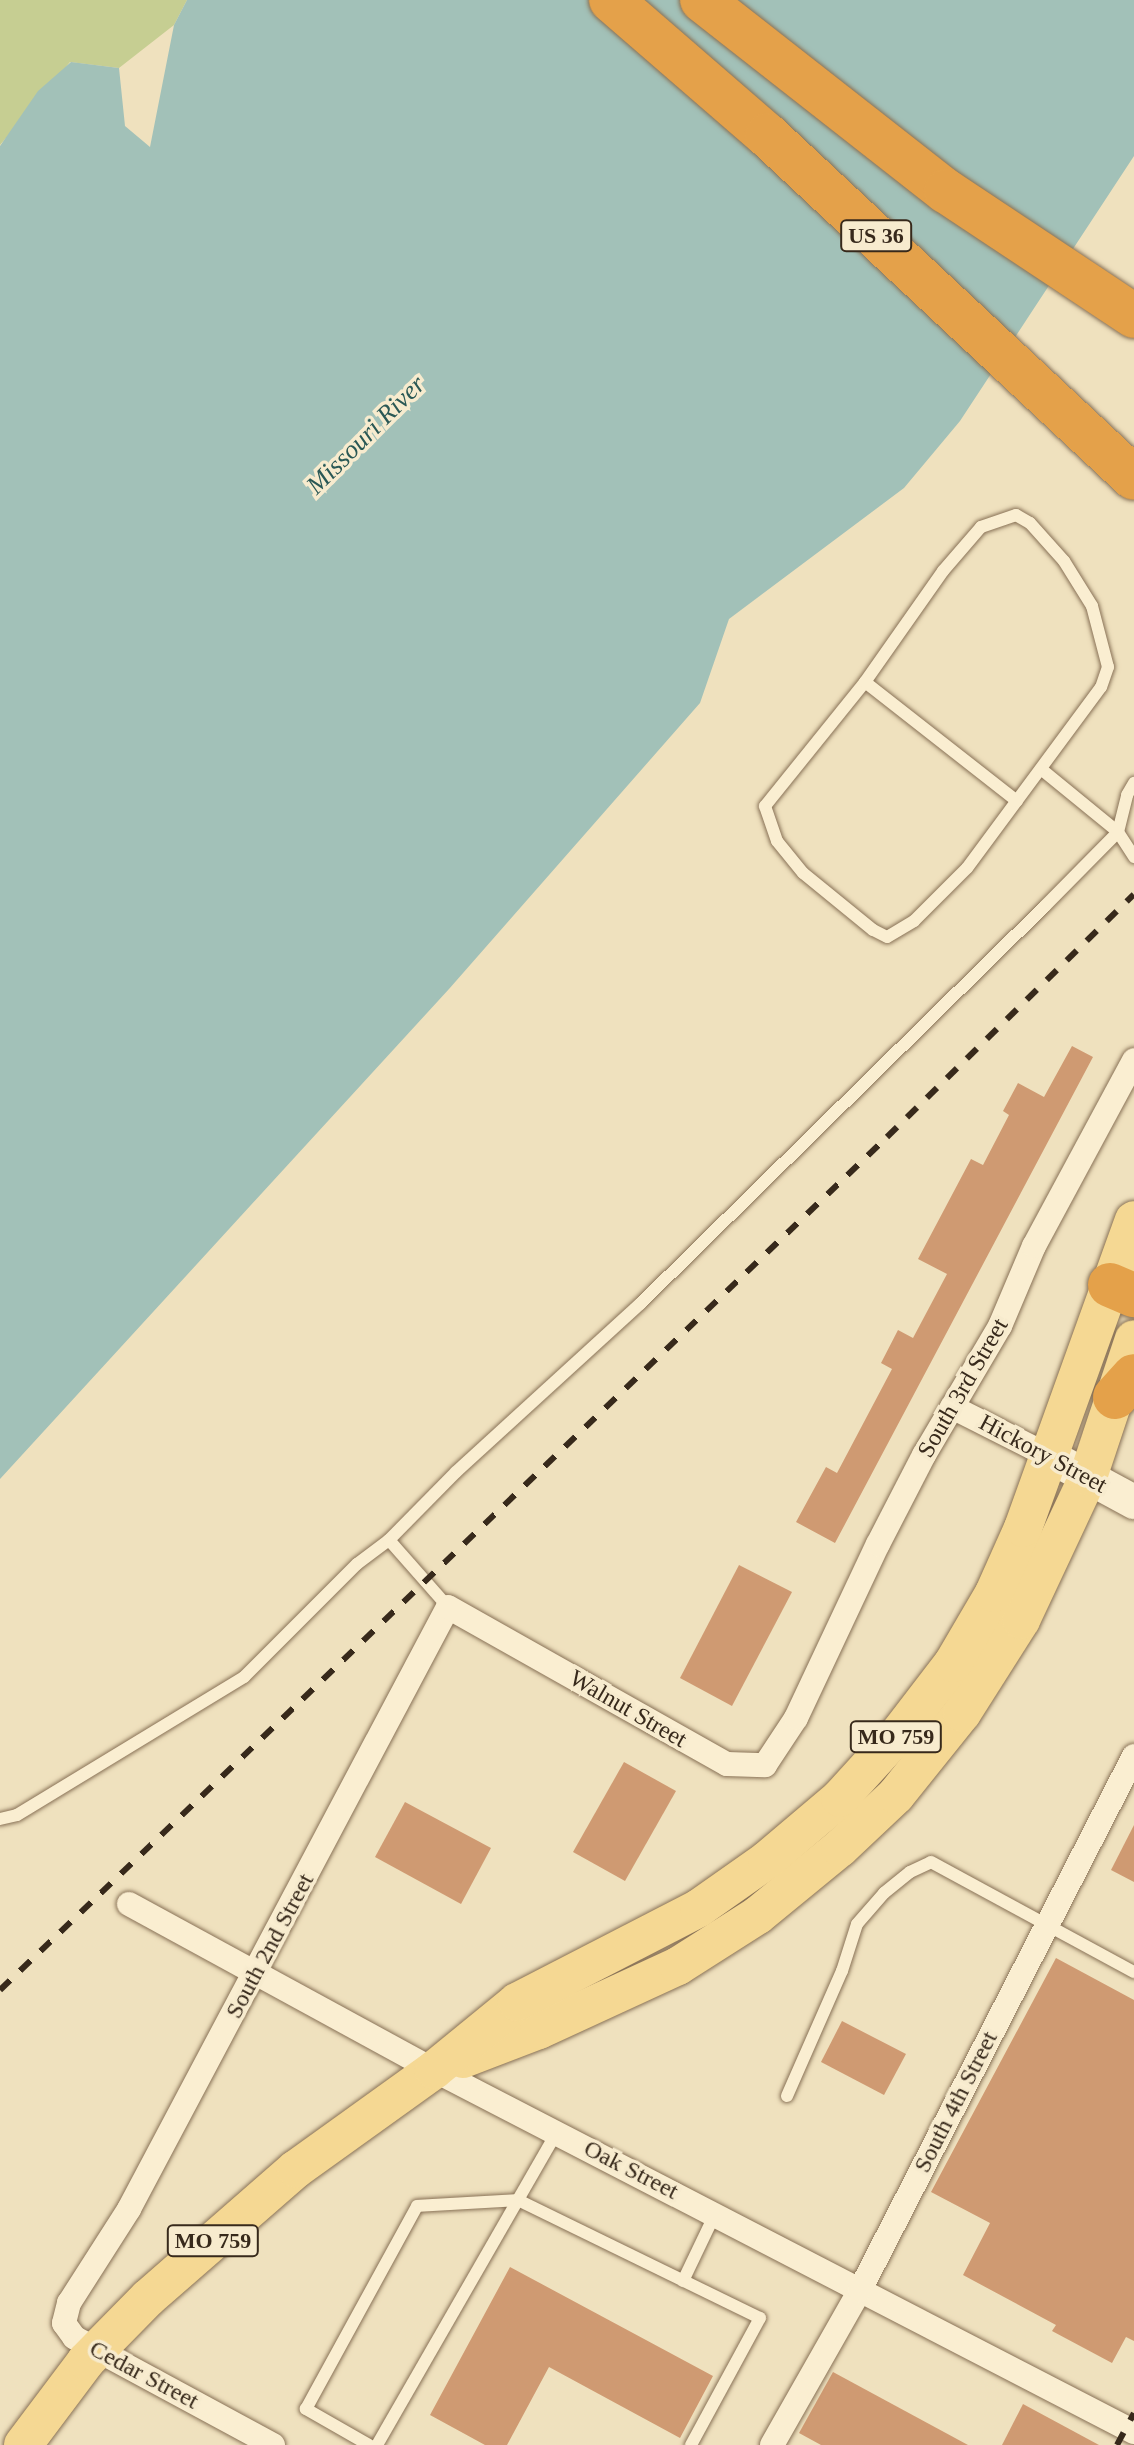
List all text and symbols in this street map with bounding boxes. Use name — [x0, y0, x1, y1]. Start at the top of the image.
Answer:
road number: US 36 — [840, 218, 912, 254]
water label: Missouri River — [300, 369, 432, 501]
street label: South 3rd Street — [912, 1313, 1014, 1463]
street label: Hickory Street — [974, 1408, 1112, 1500]
street label: Walnut Street — [564, 1664, 692, 1754]
road number: MO 759 — [848, 1719, 944, 1755]
street label: South 2nd Street — [220, 1869, 320, 2023]
street label: South 4th Street — [908, 2027, 1004, 2177]
street label: Oak Street — [579, 2134, 683, 2206]
road number: MO 759 — [165, 2223, 261, 2259]
street label: Cedar Street — [85, 2334, 203, 2416]

